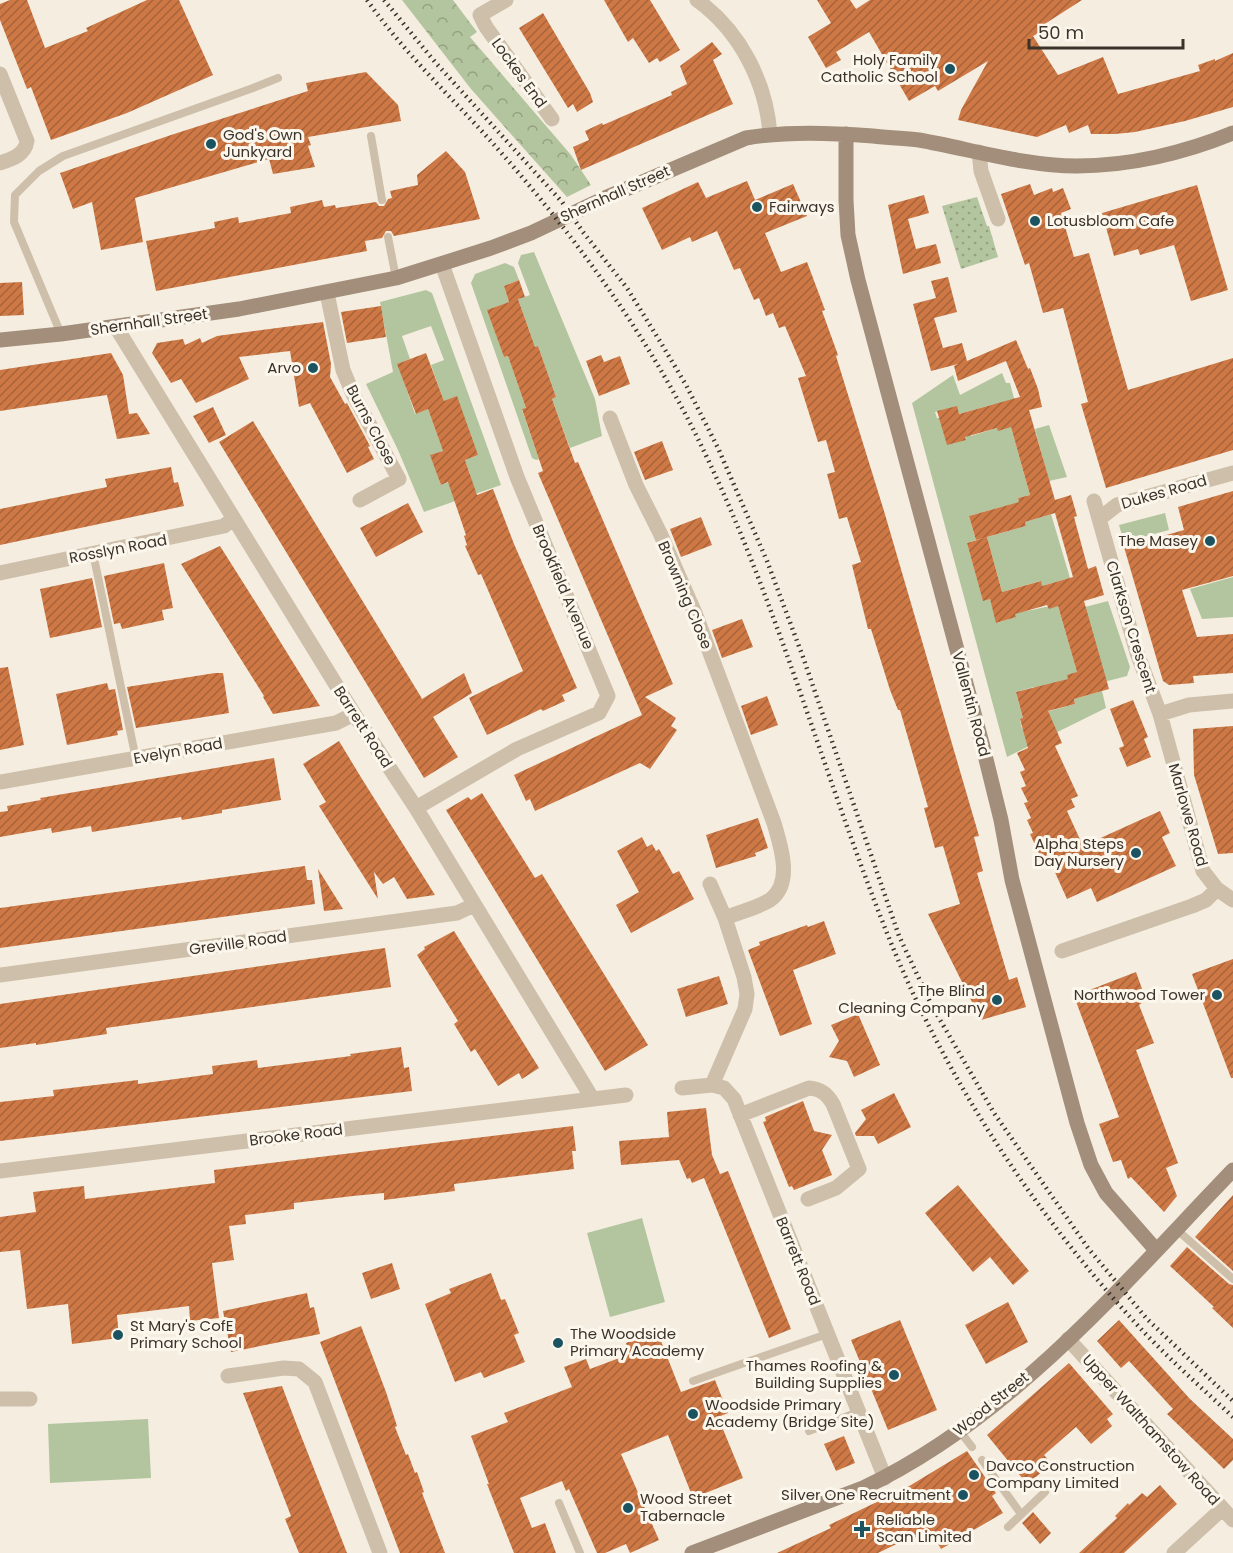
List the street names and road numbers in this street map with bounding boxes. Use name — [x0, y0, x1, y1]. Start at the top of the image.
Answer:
street label: Lockes End — [487, 34, 552, 112]
street label: Shernhall Street — [557, 160, 673, 227]
street label: Shernhall Street — [89, 303, 209, 340]
street label: Burns Close — [342, 381, 401, 468]
street label: Dukes Road — [1119, 469, 1209, 514]
street label: Brookfield Avenue — [528, 521, 599, 652]
street label: Rosslyn Road — [67, 529, 169, 568]
street label: Browning Close — [653, 537, 718, 652]
street label: Clarkson Crescent — [1101, 558, 1162, 696]
street label: Vallentin Road — [947, 649, 996, 759]
street label: Barrett Road — [329, 682, 398, 772]
street label: Evelyn Road — [132, 732, 224, 769]
street label: Marlowe Road — [1164, 761, 1213, 869]
street label: Greville Road — [188, 925, 288, 960]
street label: Brooke Road — [248, 1118, 344, 1151]
street label: Barrett Road — [771, 1213, 826, 1308]
street label: Upper Walthamstow Road — [1078, 1350, 1225, 1510]
street label: Wood Street — [948, 1367, 1033, 1441]

